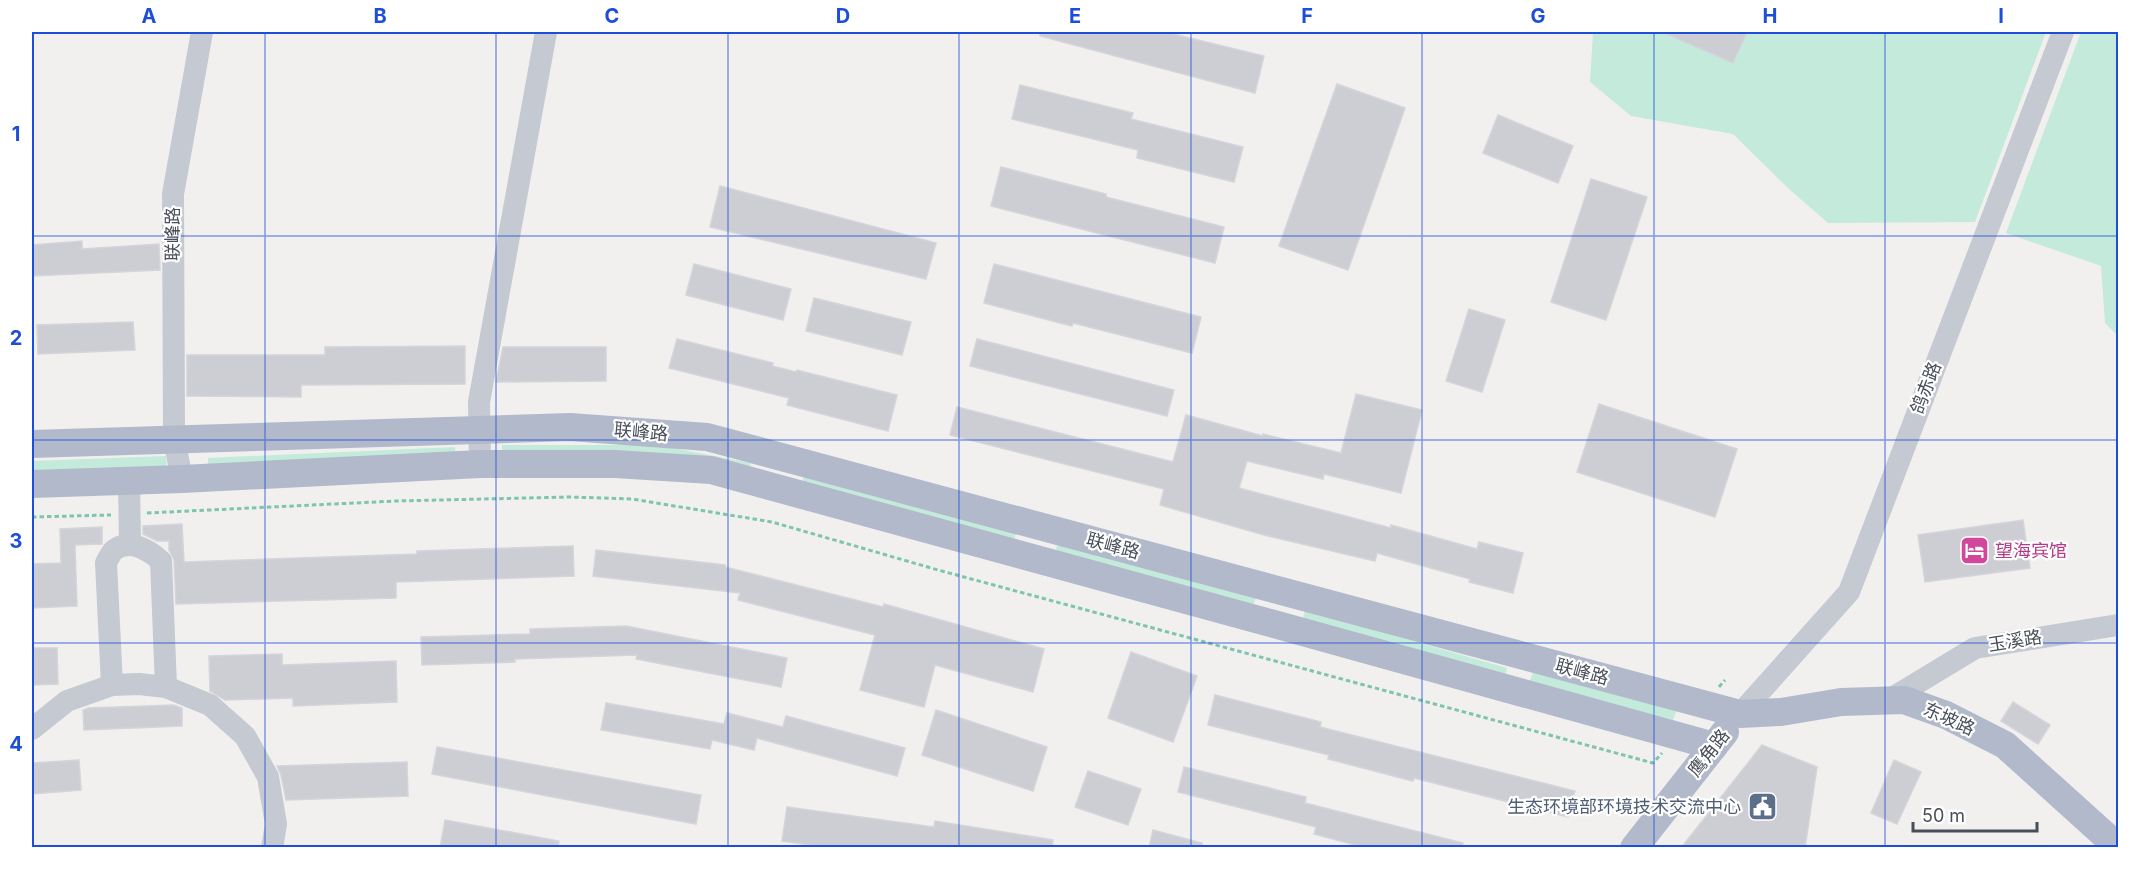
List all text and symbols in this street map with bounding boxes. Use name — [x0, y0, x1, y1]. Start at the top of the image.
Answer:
text: A — [142, 4, 157, 28]
text: B — [373, 4, 387, 28]
text: C — [605, 4, 619, 28]
text: D — [836, 4, 850, 28]
text: E — [1069, 4, 1081, 28]
text: F — [1301, 4, 1313, 28]
text: G — [1530, 4, 1546, 28]
text: H — [1763, 4, 1777, 28]
text: I — [1998, 4, 2004, 28]
text: 1 — [12, 122, 20, 146]
street label: 联峰路 — [162, 207, 183, 261]
text: 2 — [10, 326, 22, 350]
street label: 鸽赤路 — [1906, 359, 1945, 417]
street label: 联峰路 — [613, 419, 669, 444]
street label: 联峰路 — [1084, 528, 1142, 563]
text: 3 — [10, 529, 22, 553]
hotel icon: 望海宾馆 — [1958, 535, 1990, 567]
place label: 望海宾馆 — [1995, 540, 2067, 561]
street label: 玉溪路 — [1987, 626, 2043, 655]
street label: 联峰路 — [1553, 654, 1611, 689]
street label: 东坡路 — [1920, 698, 1978, 739]
street label: 鹰角路 — [1684, 725, 1734, 780]
text: 4 — [9, 732, 23, 756]
public building icon: 生态环境部环境技术交流中心 — [1746, 791, 1778, 823]
scale bar — [1913, 795, 2038, 833]
place label: 生态环境部环境技术交流中心 — [1507, 796, 1741, 817]
text: 50 m — [1922, 805, 1965, 826]

